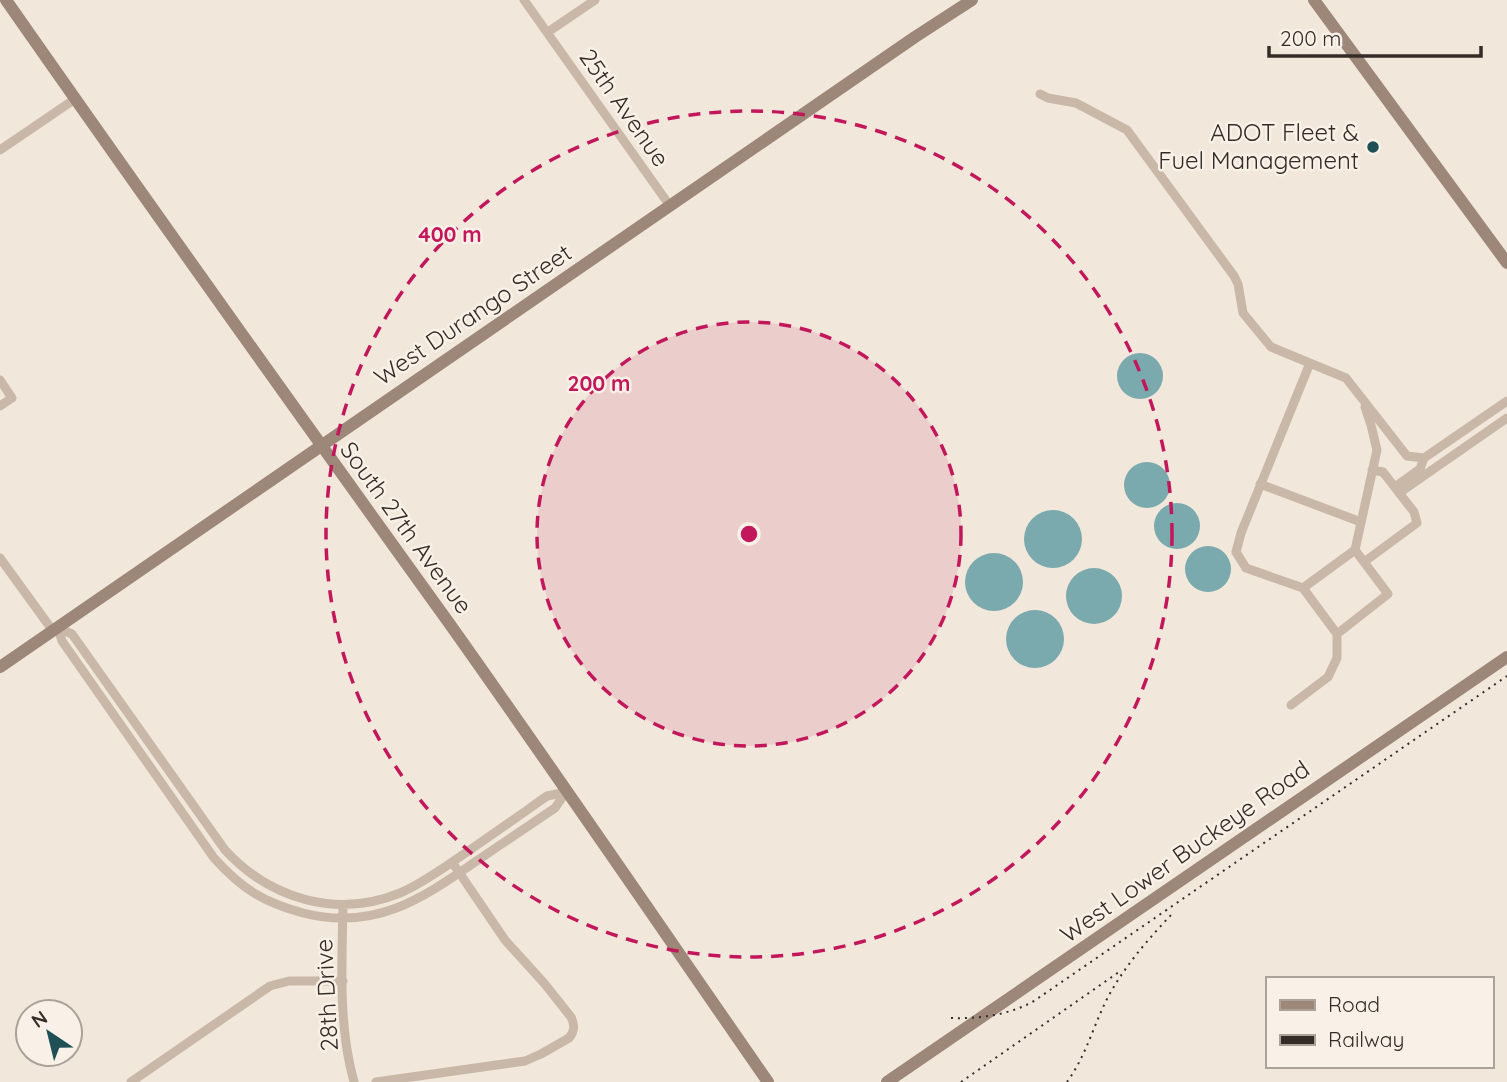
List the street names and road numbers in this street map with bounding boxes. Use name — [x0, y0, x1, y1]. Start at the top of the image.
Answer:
street label: 25th Avenue — [573, 43, 676, 172]
street label: West Durango Street — [368, 237, 577, 391]
street label: South 27th Avenue — [334, 435, 479, 619]
street label: West Lower Buckeye Road — [1054, 754, 1315, 949]
street label: 28th Drive — [308, 938, 344, 1052]

